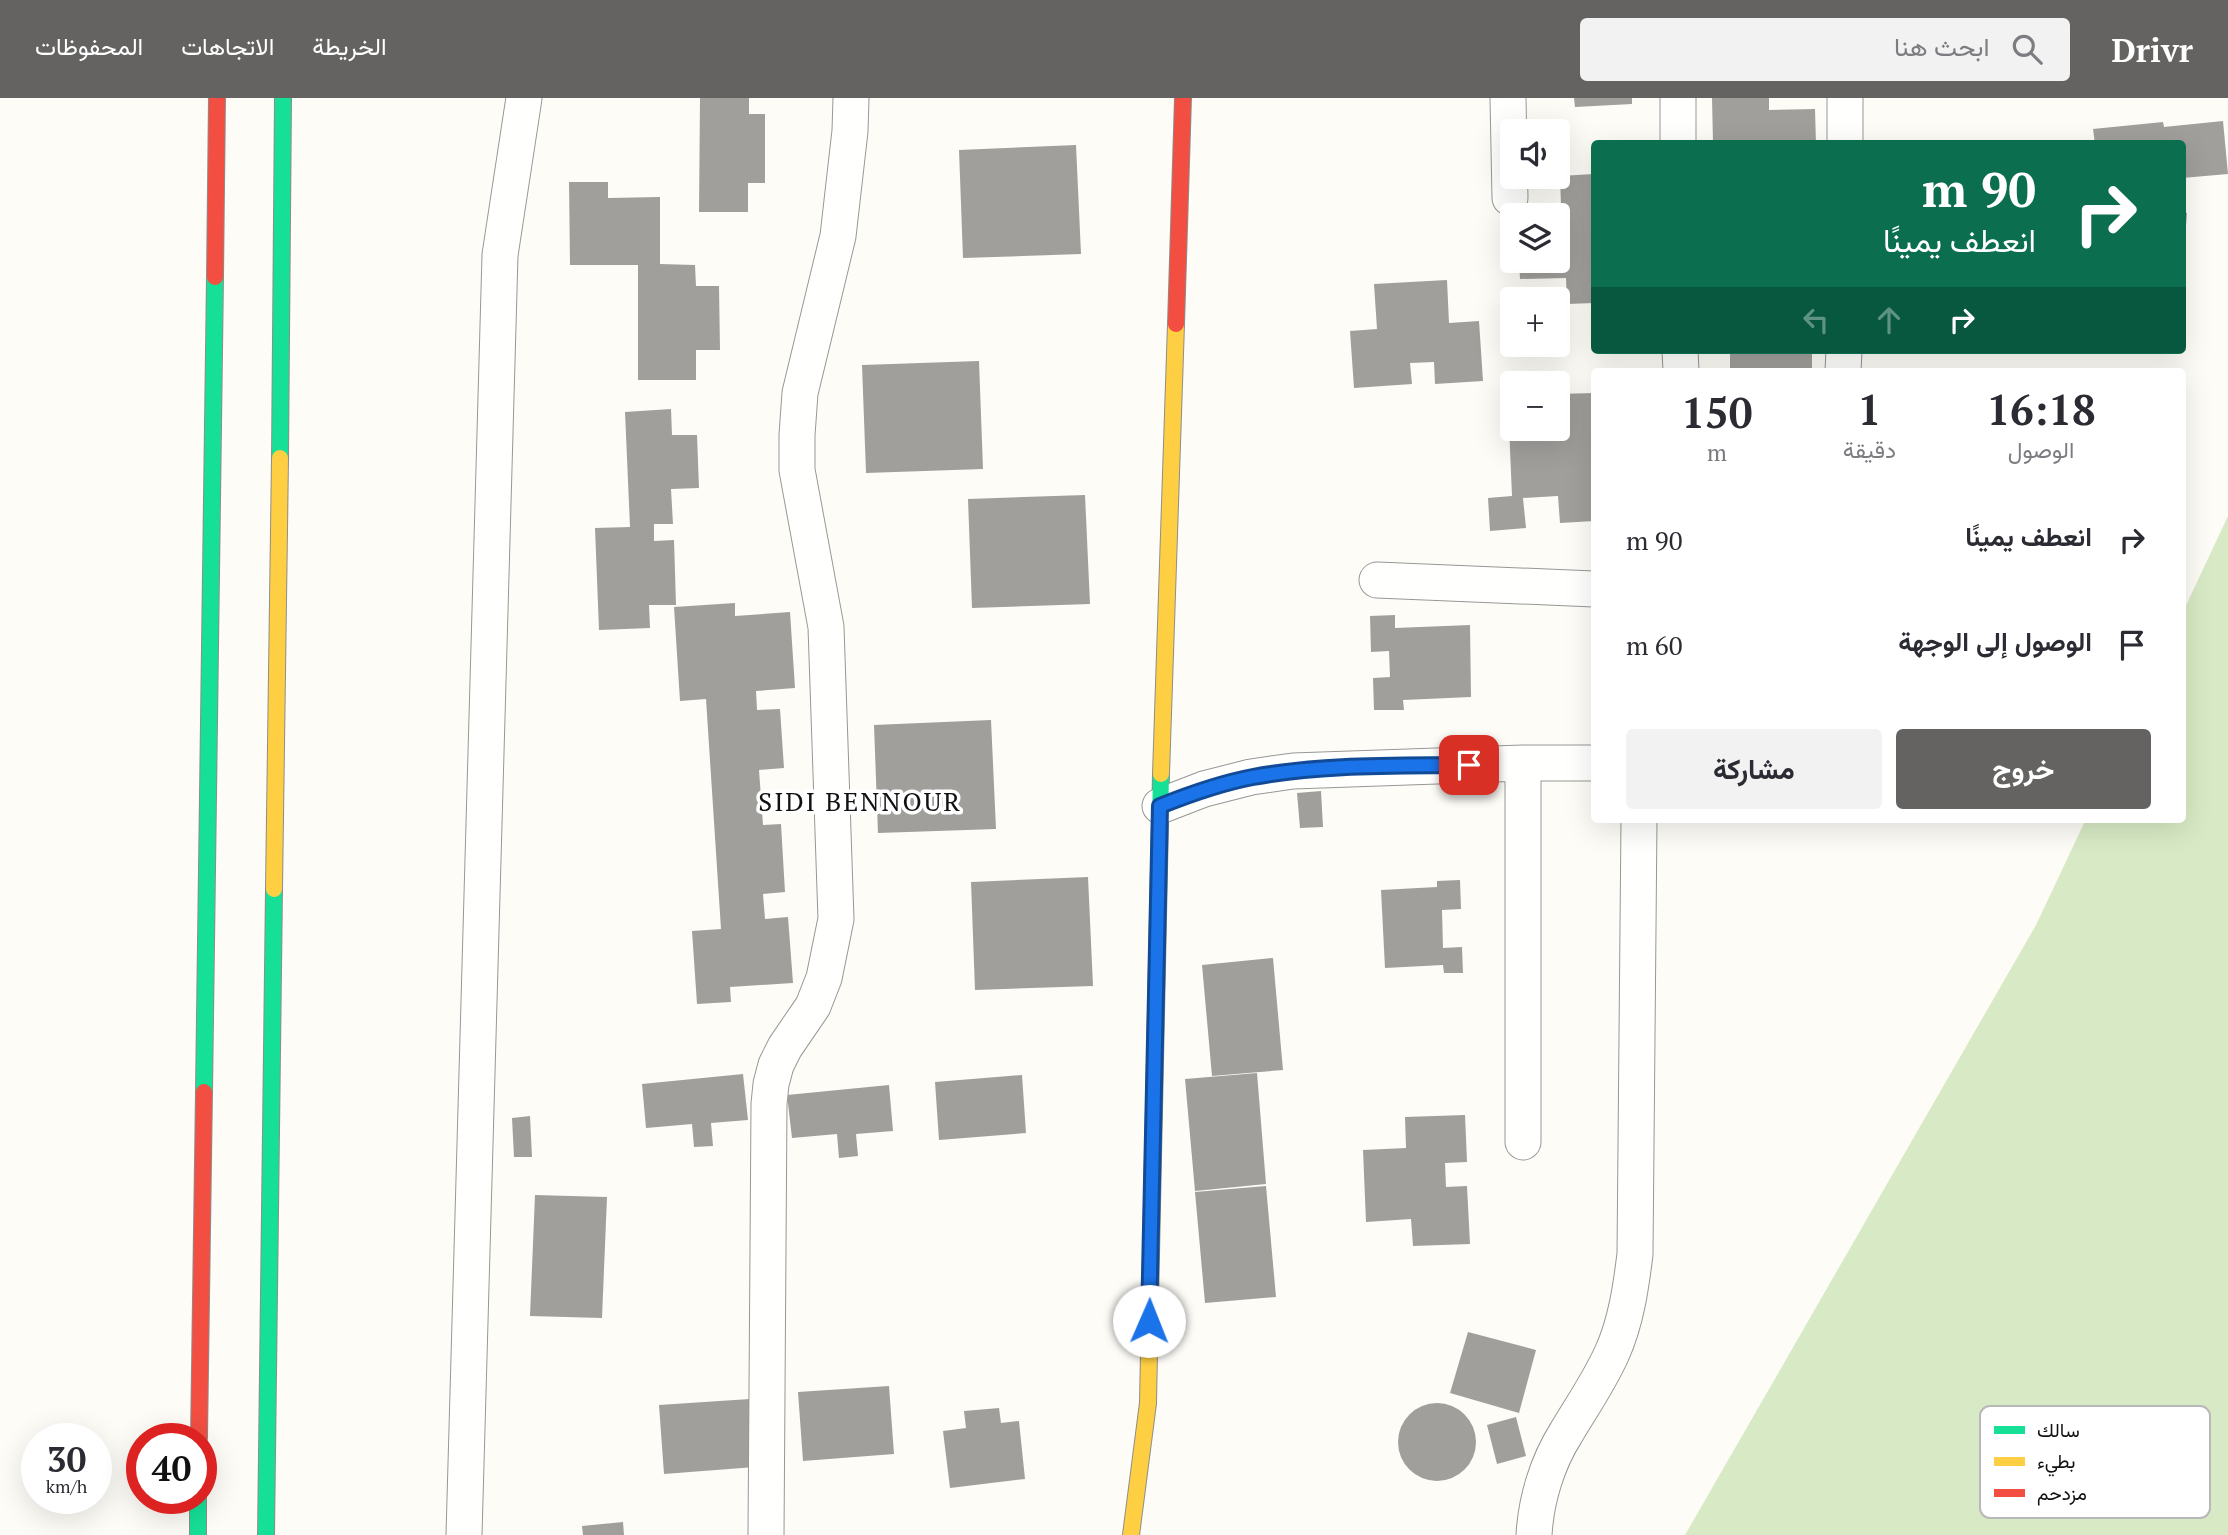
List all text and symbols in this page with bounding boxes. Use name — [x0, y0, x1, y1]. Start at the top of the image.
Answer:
search box — [1580, 18, 2070, 81]
text: Drivr — [2112, 28, 2193, 71]
text: ابحث هنا — [1894, 29, 1990, 63]
text: المحفوظات — [35, 30, 143, 62]
text: الاتجاهات — [181, 30, 274, 62]
text: الخريطة — [312, 30, 387, 62]
icon: search — [2008, 30, 2046, 68]
map controls — [1500, 119, 1570, 441]
button: sound — [1500, 119, 1570, 189]
text: 90 m — [1922, 156, 2036, 221]
icon: right — [2060, 168, 2151, 259]
button: layers — [1500, 203, 1570, 273]
text: انعطف يمينًا — [1883, 219, 2036, 261]
button: + — [1500, 287, 1570, 357]
icon: left — [1797, 301, 1835, 339]
icon: ahead — [1870, 301, 1908, 339]
icon: right — [1943, 301, 1981, 339]
button: − — [1500, 371, 1570, 441]
text: 1 — [1858, 381, 1881, 437]
text: 16:18 — [1986, 381, 2096, 437]
text: 150 — [1681, 384, 1753, 440]
text: دقيقة — [1843, 434, 1896, 465]
text: الوصول — [2008, 434, 2074, 465]
text: m — [1707, 437, 1727, 468]
text: انعطف يمينًا — [1965, 519, 2092, 553]
icon: right — [2113, 521, 2151, 559]
text: 90 m — [1626, 523, 1683, 557]
text: الوصول إلى الوجهة — [1898, 624, 2092, 658]
icon: arrive — [2113, 626, 2151, 664]
text: 60 m — [1626, 628, 1683, 662]
button: مشاركة — [1626, 729, 1882, 809]
button: خروج — [1896, 729, 2151, 809]
pin — [1439, 735, 1499, 795]
icon: arrive — [1450, 746, 1488, 784]
district label: SIDI BENNOUR — [758, 784, 962, 818]
position arrow — [1112, 1284, 1186, 1358]
legend — [1980, 1406, 2210, 1518]
text: سالك — [2037, 1417, 2080, 1442]
speed limit sign: 40 — [126, 1423, 217, 1514]
text: 30 — [47, 1436, 86, 1482]
text: بطيء — [2037, 1448, 2075, 1477]
text: km/h — [46, 1474, 87, 1498]
text: مزدحم — [2037, 1480, 2087, 1506]

